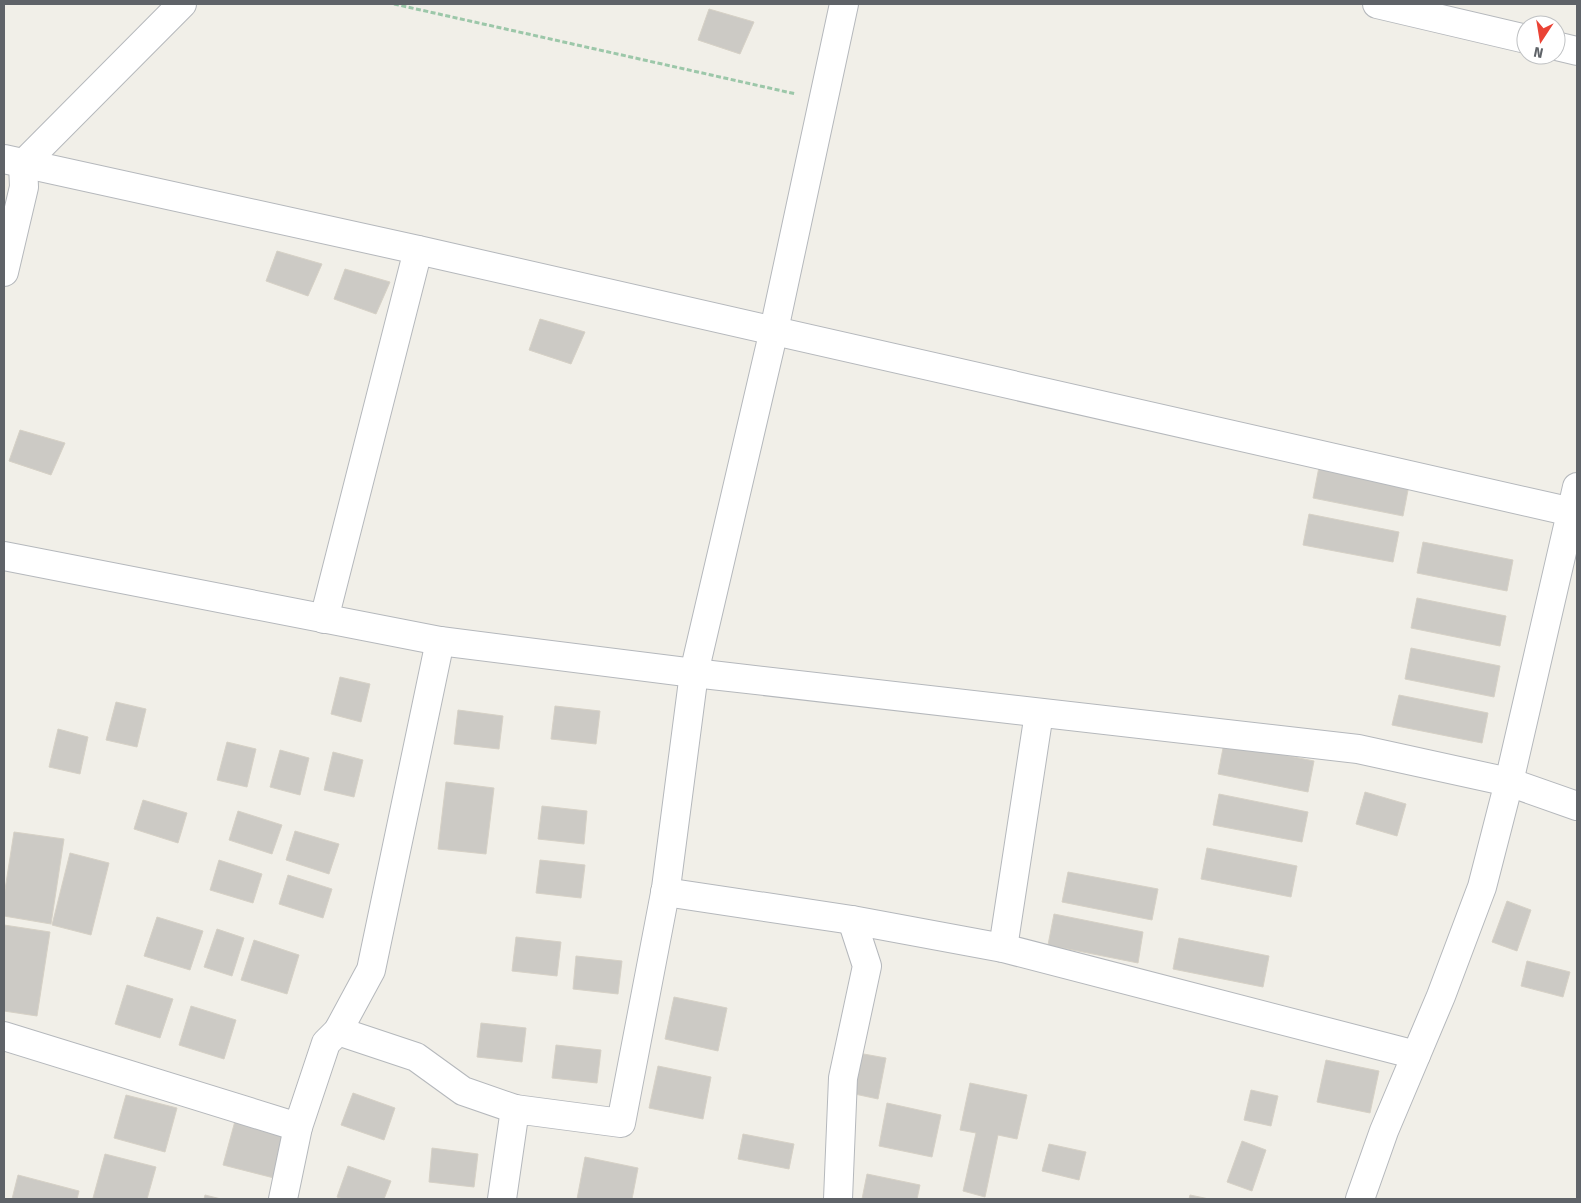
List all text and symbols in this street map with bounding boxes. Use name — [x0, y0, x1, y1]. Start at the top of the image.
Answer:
north arrow — [1516, 15, 1566, 65]
text: N — [1532, 43, 1545, 62]

